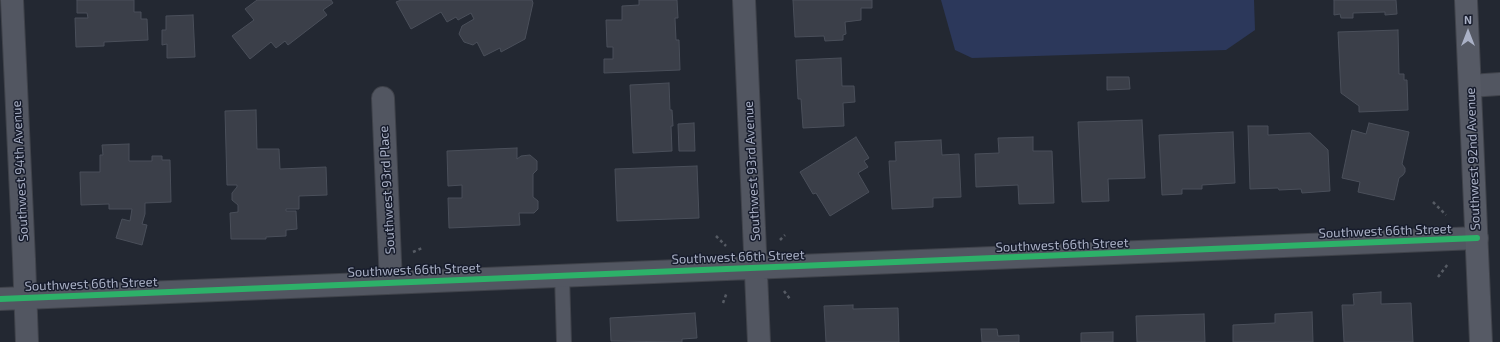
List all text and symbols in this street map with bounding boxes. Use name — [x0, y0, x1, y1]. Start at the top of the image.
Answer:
north arrow — [1448, 12, 1488, 52]
text: N — [1464, 13, 1472, 26]
street label: Southwest 92nd Avenue — [1463, 87, 1483, 231]
street label: Southwest 94th Avenue — [9, 100, 31, 242]
street label: Southwest 93rd Avenue — [741, 101, 763, 241]
street label: Southwest 93rd Place — [376, 125, 398, 255]
street label: Southwest 66th Street — [1318, 221, 1452, 241]
street label: Southwest 66th Street — [995, 235, 1129, 255]
street label: Southwest 66th Street — [671, 247, 805, 267]
street label: Southwest 66th Street — [347, 260, 481, 280]
street label: Southwest 66th Street — [24, 274, 158, 294]

